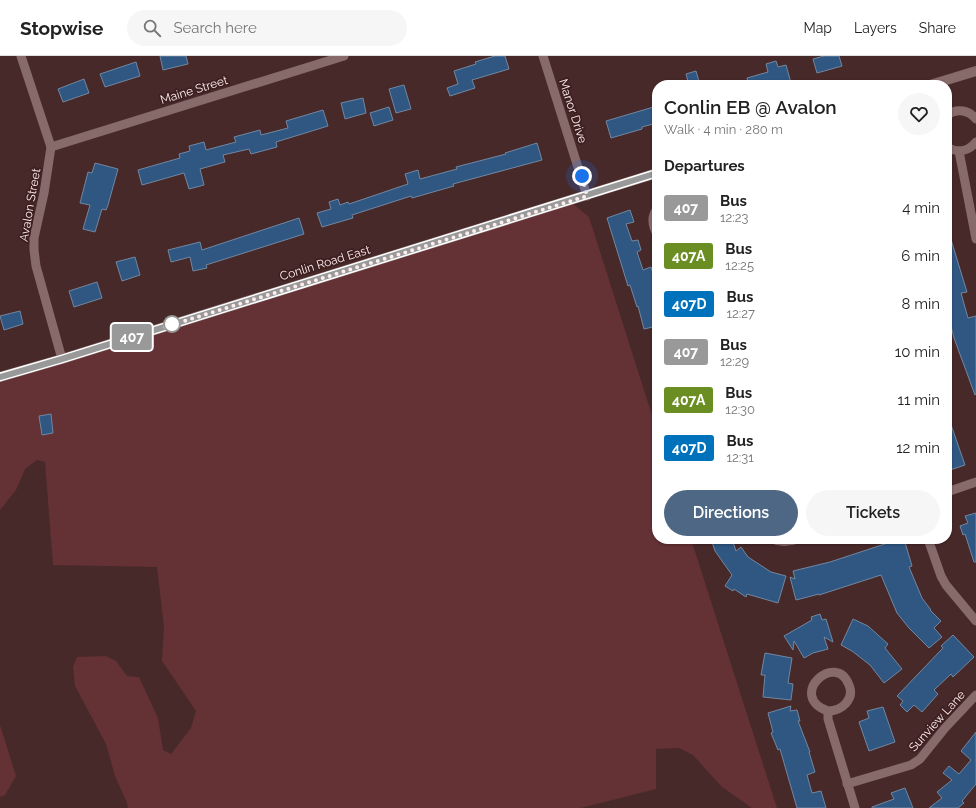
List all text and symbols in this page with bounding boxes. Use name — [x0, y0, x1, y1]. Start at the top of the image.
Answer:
search box — [127, 10, 407, 46]
text: Stopwise — [20, 17, 103, 39]
icon: search — [141, 17, 163, 39]
text: Search here — [173, 19, 257, 37]
text: Map — [804, 20, 832, 36]
text: Layers — [854, 20, 897, 36]
text: Share — [919, 20, 956, 36]
street label: Maine Street — [158, 73, 230, 107]
street label: Manor Drive — [556, 77, 590, 145]
button: heart — [898, 93, 940, 135]
text: Conlin EB @ Avalon — [664, 96, 837, 118]
text: Walk · 4 min · 280 m — [664, 122, 783, 137]
text: Departures — [664, 157, 745, 175]
your location — [572, 166, 592, 186]
street label: Avalon Street — [17, 167, 43, 243]
text: Bus — [720, 192, 747, 210]
text: 4 min — [902, 199, 940, 217]
text: 407 — [674, 200, 698, 216]
text: 12:23 — [720, 210, 749, 225]
text: Bus — [725, 240, 752, 258]
street label: Conlin Road East — [278, 243, 372, 283]
text: 6 min — [901, 247, 940, 265]
text: 407A — [672, 248, 705, 264]
text: 12:25 — [725, 258, 754, 273]
text: Bus — [726, 288, 753, 306]
text: 8 min — [901, 295, 940, 313]
text: 407D — [672, 296, 706, 312]
text: 12:27 — [726, 306, 755, 321]
unlabelled marker — [163, 315, 181, 333]
line badge: 407 — [109, 324, 155, 350]
text: 407 — [120, 329, 144, 345]
text: Bus — [720, 336, 747, 354]
text: 10 min — [895, 343, 940, 361]
text: 407 — [674, 344, 698, 360]
text: 12:29 — [720, 354, 749, 369]
text: Bus — [725, 384, 752, 402]
text: 11 min — [898, 391, 940, 409]
text: 407A — [672, 392, 705, 408]
text: 12:30 — [725, 402, 755, 417]
text: Bus — [726, 432, 753, 450]
text: 12 min — [896, 439, 940, 457]
text: 407D — [672, 440, 706, 456]
text: 12:31 — [726, 450, 754, 465]
button: Directions — [664, 490, 798, 536]
button: Tickets — [806, 490, 940, 536]
street label: Sunview Lane — [906, 688, 968, 754]

